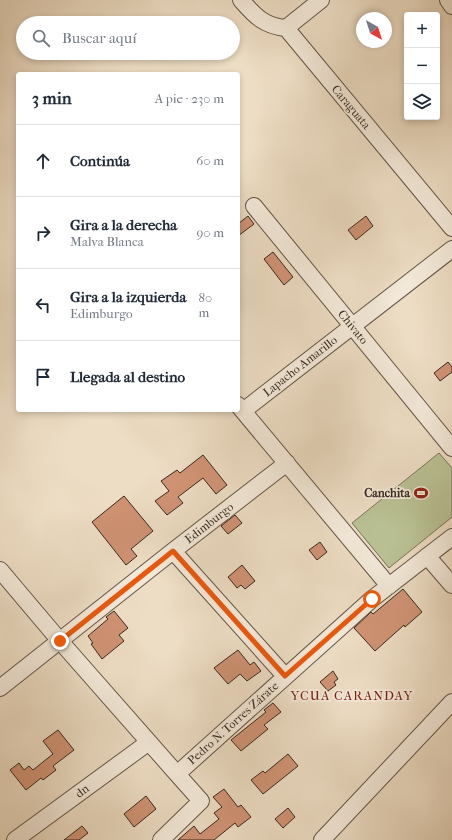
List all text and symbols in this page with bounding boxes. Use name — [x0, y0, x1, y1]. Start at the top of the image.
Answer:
north arrow — [356, 12, 392, 48]
map controls — [404, 12, 440, 120]
button: + — [404, 12, 440, 48]
search box — [16, 16, 240, 60]
icon: search — [30, 27, 52, 49]
text: Buscar aquí — [62, 29, 137, 47]
button: − — [404, 48, 440, 84]
street label: Caraguata — [329, 82, 374, 132]
button: layers — [404, 84, 440, 120]
text: 3 min — [32, 88, 72, 108]
text: A pie · 230 m — [155, 91, 224, 106]
icon: ahead — [32, 150, 54, 172]
text: Continúa — [70, 152, 130, 170]
text: 60 m — [196, 153, 224, 168]
text: Gira a la derecha — [70, 216, 177, 234]
icon: right — [32, 222, 54, 244]
text: 90 m — [196, 225, 224, 240]
text: Malva Blanca — [70, 234, 144, 249]
text: Gira a la izquierda — [70, 288, 186, 306]
text: 80 m — [198, 290, 212, 320]
icon: left — [32, 294, 54, 316]
text: Edimburgo — [70, 306, 133, 321]
street label: Chivato — [335, 307, 371, 347]
street label: Lapacho Amarillo — [260, 333, 340, 399]
icon: arrive — [32, 366, 54, 388]
text: Llegada al destino — [70, 368, 185, 386]
sports icon: Canchita — [413, 485, 429, 501]
place label: Canchita — [364, 486, 410, 500]
street label: Edimburgo — [182, 500, 236, 546]
route start — [363, 590, 381, 608]
route end — [51, 632, 69, 650]
street label: Pedro N. Torres Zárate — [185, 678, 281, 767]
district label: YCUA CARANDAY — [290, 688, 414, 703]
street label: dn — [72, 781, 92, 801]

